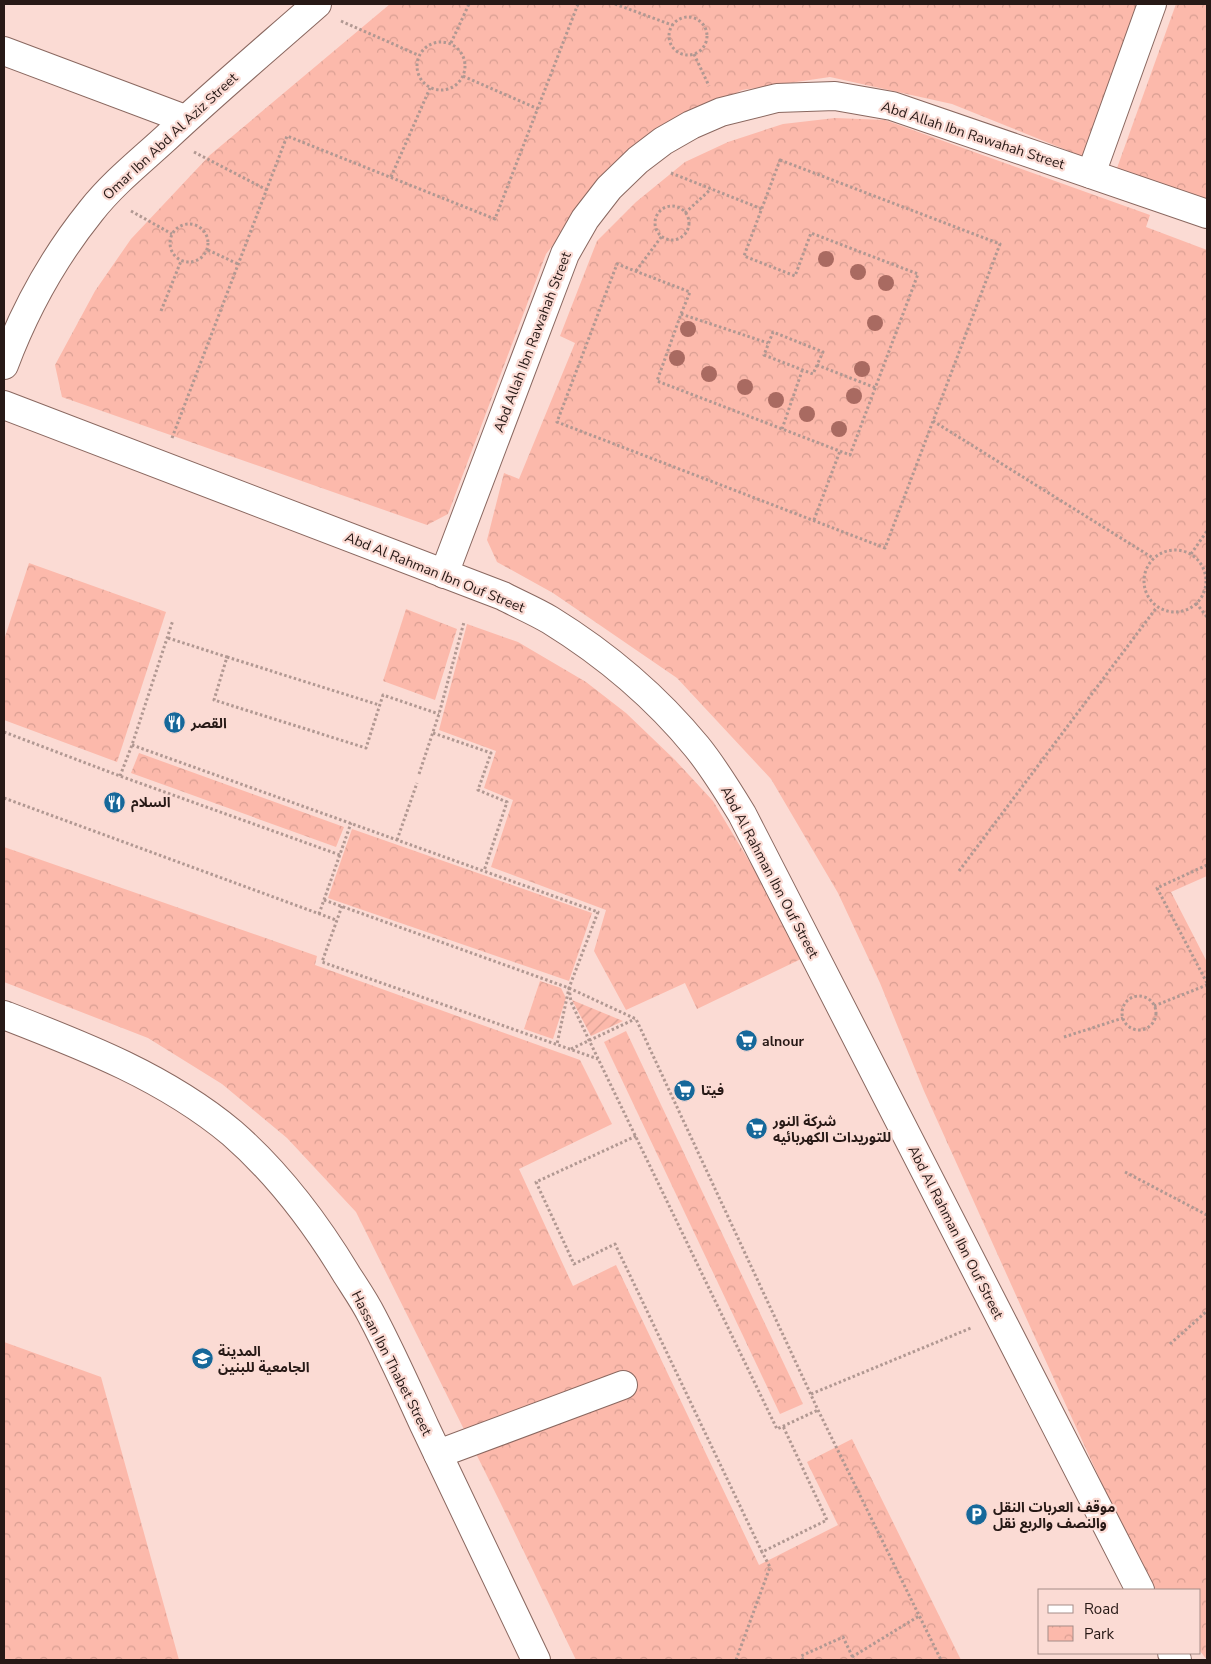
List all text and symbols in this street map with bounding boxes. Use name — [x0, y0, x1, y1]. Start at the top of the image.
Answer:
street label: Omar Ibn Abd Al Aziz Street — [99, 69, 242, 204]
street label: Abd Allah Ibn Rawahah Street — [879, 97, 1067, 174]
street label: Abd Allah Ibn Rawahah Street — [489, 249, 576, 435]
street label: Abd Al Rahman Ibn Ouf Street — [342, 528, 528, 617]
restaurant icon: القصر — [163, 711, 187, 735]
place label: القصر — [190, 714, 227, 733]
street label: Abd Al Rahman Ibn Ouf Street — [716, 783, 823, 962]
restaurant icon: السلام — [103, 790, 127, 814]
place label: السلام — [131, 793, 171, 813]
supermarket icon: alnour — [734, 1029, 758, 1053]
place label: alnour — [762, 1032, 804, 1051]
supermarket icon: فيتا — [673, 1078, 697, 1102]
place label: فيتا — [701, 1081, 724, 1100]
place label: شركة النور للتوريدات الكهربائيه — [772, 1112, 891, 1147]
supermarket icon: شركة النور للتوريدات الكهربائيه — [745, 1117, 769, 1141]
street label: Abd Al Rahman Ibn Ouf Street — [903, 1142, 1008, 1322]
street label: Hassan Ibn Thabet Street — [347, 1288, 436, 1439]
place label: المدينة الجامعية للبنين — [218, 1342, 310, 1377]
school or university icon: المدينة الجامعية للبنين — [190, 1347, 214, 1371]
place label: موقف العربات النقل والنصف والربع نقل — [993, 1498, 1115, 1533]
parking icon: موقف العربات النقل والنصف والربع نقل — [965, 1503, 989, 1527]
legend — [1038, 1589, 1201, 1654]
text: Road — [1084, 1599, 1119, 1619]
text: Park — [1084, 1624, 1114, 1644]

